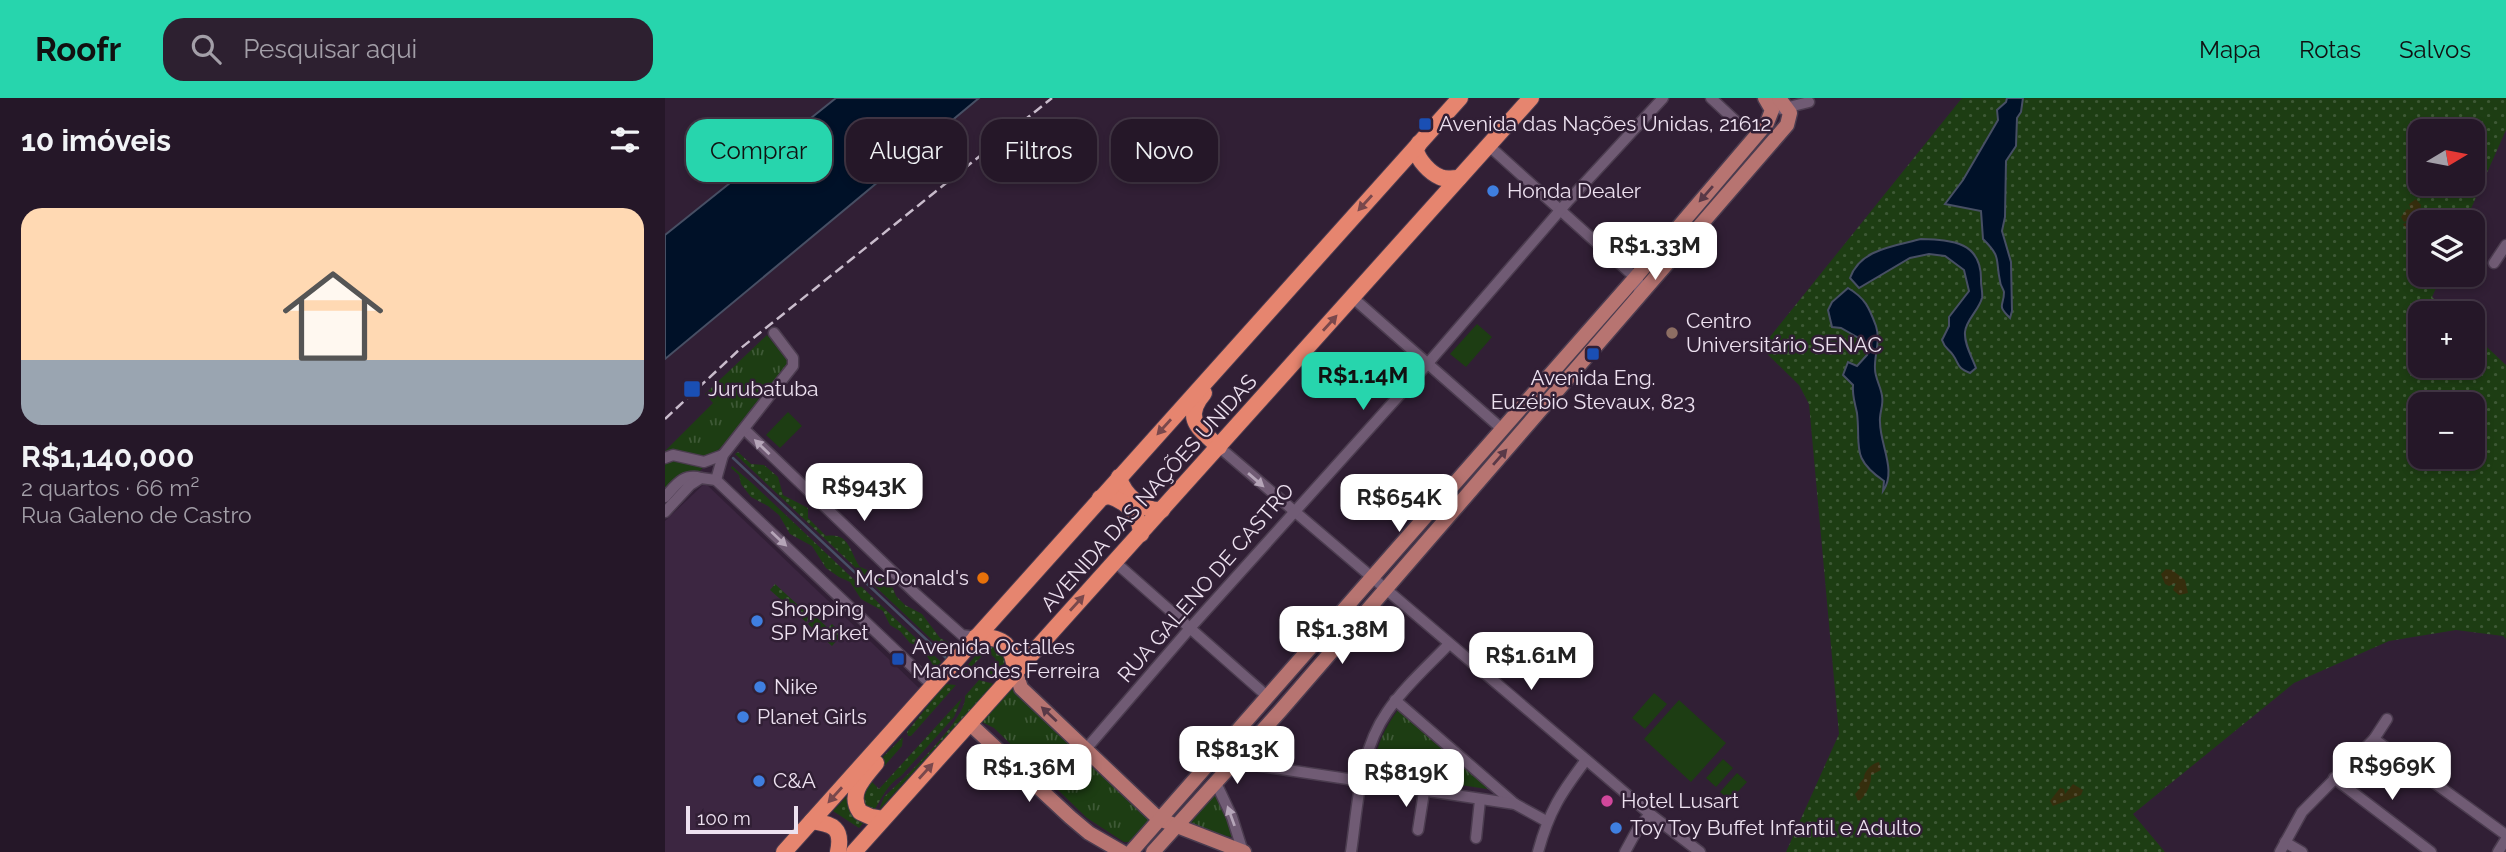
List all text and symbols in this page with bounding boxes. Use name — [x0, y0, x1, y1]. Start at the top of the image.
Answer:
search box — [163, 18, 653, 81]
text: Roofr — [35, 30, 121, 69]
icon: search — [187, 30, 225, 68]
text: Pesquisar aqui — [243, 34, 417, 64]
text: Mapa — [2199, 35, 2261, 64]
text: Rotas — [2299, 35, 2361, 64]
text: Salvos — [2399, 35, 2471, 64]
place label: Avenida das Nações Unidas, 21612 — [1439, 111, 1771, 136]
marker: Avenida das Nações Unidas, 21612 — [1417, 116, 1433, 132]
chip: Comprar — [686, 119, 832, 182]
chip: Alugar — [846, 119, 967, 182]
chip: Filtros — [981, 119, 1097, 182]
chip: Novo — [1111, 119, 1218, 182]
north arrow — [2408, 119, 2485, 196]
map controls — [2408, 119, 2485, 469]
icon: filters — [606, 121, 644, 159]
text: 10 imóveis — [21, 123, 171, 158]
place label: Honda Dealer — [1507, 178, 1642, 203]
marker: Honda Dealer — [1485, 183, 1501, 199]
one-way arrow — [1698, 185, 1714, 203]
one-way arrow — [1358, 195, 1374, 212]
button: layers — [2408, 210, 2485, 287]
pin: R$1.33M — [1590, 222, 1720, 282]
text: R$1.33M — [1609, 231, 1701, 258]
icon: home — [270, 253, 396, 379]
button: + — [2408, 301, 2485, 378]
place label: Centro Universitário SENAC — [1686, 308, 1882, 357]
one-way arrow — [1322, 314, 1338, 332]
marker: Centro Universitário SENAC — [1664, 325, 1680, 341]
marker: Avenida Eng. Euzébio Stevaux, 823 — [1585, 346, 1601, 362]
pin: R$1.14M — [1298, 352, 1428, 412]
text: R$1.14M — [1318, 361, 1408, 388]
place label: Avenida Eng. Euzébio Stevaux, 823 — [1491, 365, 1695, 414]
street label: AVENIDA DAS NAÇÕES UNIDAS — [1035, 369, 1262, 616]
place label: Jurubatuba — [708, 376, 819, 401]
marker: Jurubatuba — [682, 379, 702, 399]
button: − — [2408, 392, 2485, 469]
one-way arrow — [1156, 418, 1172, 436]
text: R$1,140,000 — [21, 439, 194, 474]
one-way arrow — [754, 439, 771, 455]
one-way arrow — [1492, 449, 1507, 466]
pin: R$943K — [807, 464, 921, 523]
text: R$943K — [822, 472, 906, 499]
one-way arrow — [1247, 472, 1265, 488]
text: 2 quartos · 66 m² — [21, 474, 199, 501]
pin: R$654K — [1342, 474, 1456, 534]
street label: RUA GALENO DE CASTRO — [1112, 478, 1299, 687]
text: R$654K — [1356, 483, 1442, 510]
text: Rua Galeno de Castro — [21, 501, 252, 528]
one-way arrow — [770, 530, 787, 546]
place label: McDonald's — [855, 565, 969, 590]
marker: McDonald's — [975, 570, 991, 586]
one-way arrow — [1069, 595, 1085, 612]
place label: Shopping SP Market — [771, 596, 869, 645]
pin: R$1.38M — [1277, 606, 1407, 666]
marker: Shopping SP Market — [749, 613, 765, 629]
text: R$1.38M — [1295, 615, 1389, 642]
pin: R$1.61M — [1466, 632, 1596, 692]
place label: Avenida Octalles Marcondes Ferreira — [912, 634, 1100, 683]
text: R$1.61M — [1485, 641, 1577, 668]
marker: Avenida Octalles Marcondes Ferreira — [890, 651, 906, 667]
place label: Nike — [774, 674, 818, 699]
marker: Nike — [752, 679, 768, 695]
place label: Planet Girls — [757, 704, 867, 729]
one-way arrow — [1041, 707, 1058, 723]
marker: Planet Girls — [735, 709, 751, 725]
pin: R$813K — [1180, 726, 1294, 786]
text: R$813K — [1195, 735, 1279, 762]
pin: R$969K — [2335, 742, 2449, 802]
pin: R$1.36M — [964, 744, 1094, 804]
pin: R$819K — [1349, 750, 1463, 809]
text: R$969K — [2349, 751, 2435, 778]
text: R$1.36M — [982, 753, 1076, 780]
text: R$819K — [1364, 758, 1448, 785]
one-way arrow — [918, 762, 934, 780]
place label: C&A — [773, 768, 816, 793]
marker: C&A — [751, 773, 767, 789]
one-way arrow — [827, 786, 843, 804]
place label: Hotel Lusart — [1621, 788, 1739, 813]
marker: Hotel Lusart — [1599, 793, 1615, 809]
scale bar — [686, 803, 798, 835]
one-way arrow — [1226, 806, 1237, 827]
text: 100 m — [697, 807, 751, 829]
place label: Toy Toy Buffet Infantil e Adulto — [1630, 815, 1921, 840]
marker: Toy Toy Buffet Infantil e Adulto — [1608, 820, 1624, 836]

